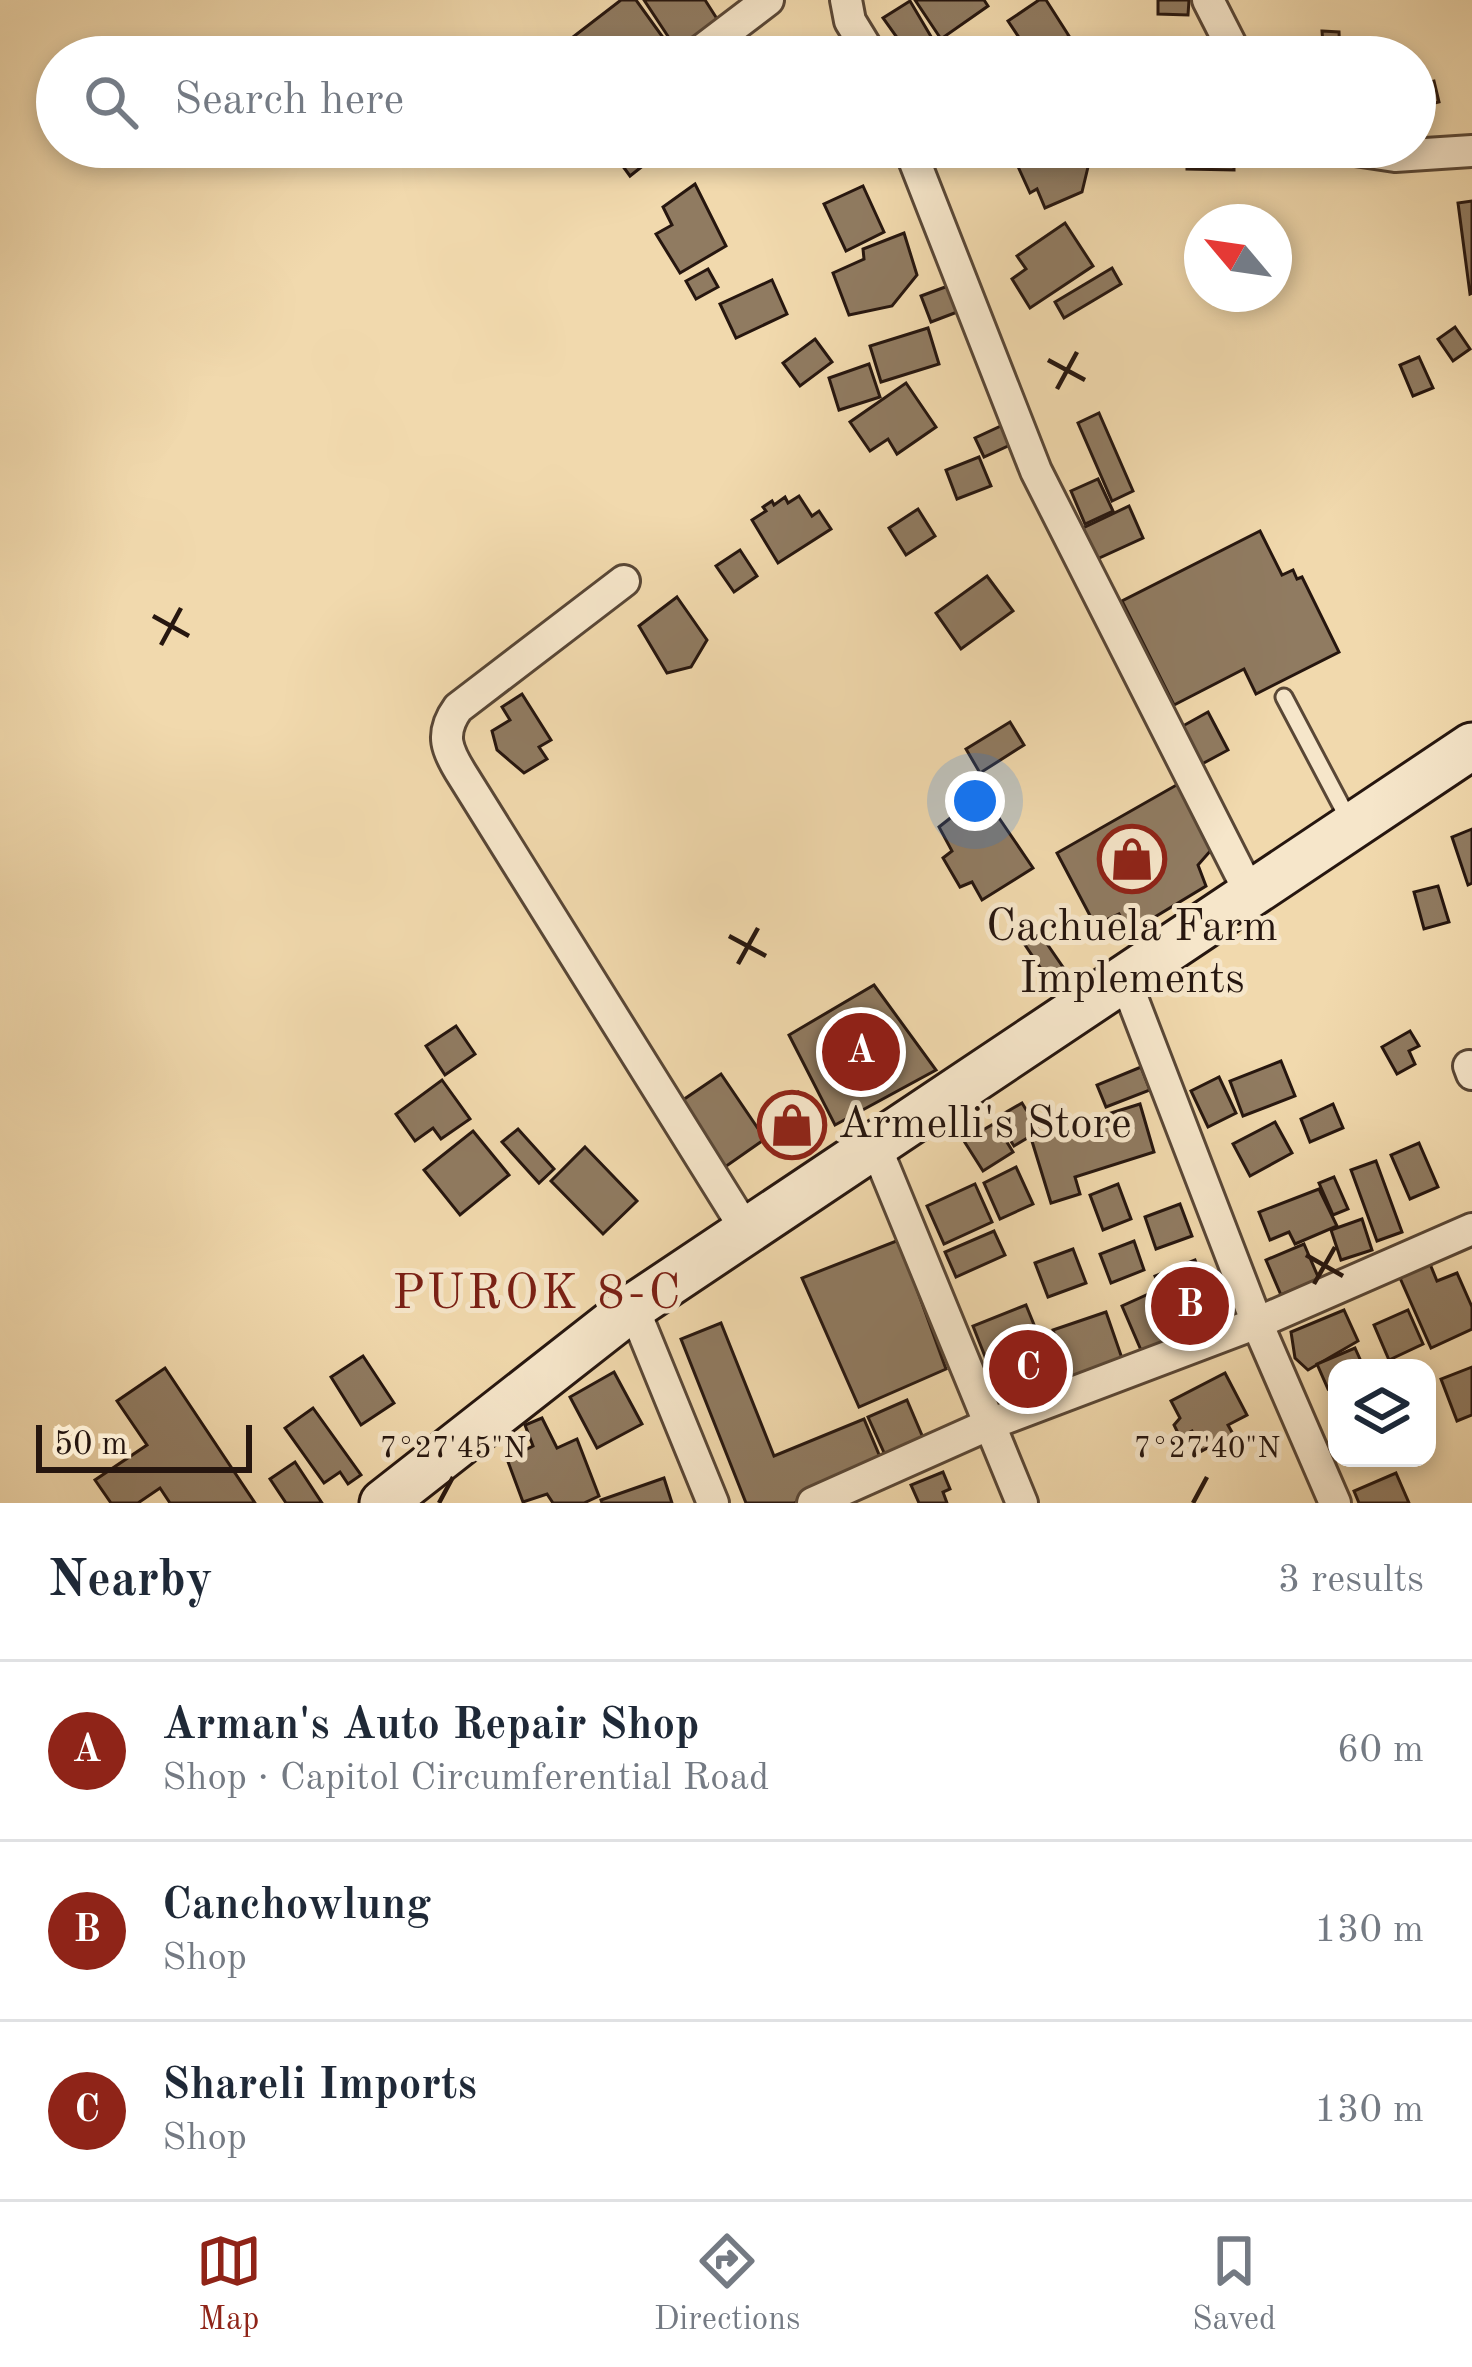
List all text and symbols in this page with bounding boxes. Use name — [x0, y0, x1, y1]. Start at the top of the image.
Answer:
search box — [36, 36, 1436, 168]
icon: search — [78, 69, 144, 135]
text: Search here — [174, 79, 404, 124]
north arrow — [1184, 204, 1292, 312]
your location — [945, 771, 1005, 831]
shop icon: Cachuela Farm Implements — [1097, 824, 1167, 894]
place label: Cachuela Farm Implements — [986, 906, 1278, 1003]
pin: A — [822, 1007, 900, 1097]
shop icon: Armelli's Store — [757, 1090, 827, 1160]
place label: Armelli's Store — [838, 1103, 1132, 1148]
pin: B — [1151, 1261, 1229, 1351]
district label: PUROK 8-C — [392, 1271, 684, 1319]
pin: C — [989, 1324, 1067, 1414]
map controls — [1328, 1359, 1436, 1467]
button: layers — [1328, 1359, 1436, 1467]
scale bar — [36, 1419, 252, 1472]
text: 50 m — [54, 1429, 128, 1462]
text: 7°27'45"N — [380, 1434, 526, 1464]
text: 7°27'40"N — [1134, 1434, 1280, 1464]
text: Nearby — [48, 1556, 213, 1607]
text: 3 results — [1278, 1561, 1424, 1600]
text: Arman's Auto Repair Shop — [162, 1704, 700, 1749]
text: A — [72, 1731, 102, 1770]
text: 60 m — [1337, 1731, 1424, 1770]
text: Shop · Capitol Circumferential Road — [162, 1759, 769, 1798]
text: Canchowlung — [162, 1884, 431, 1929]
text: B — [73, 1911, 101, 1950]
text: 130 m — [1314, 1911, 1424, 1950]
text: Shop — [162, 1939, 247, 1978]
text: Shareli Imports — [162, 2064, 477, 2109]
text: C — [74, 2091, 100, 2130]
text: 130 m — [1314, 2091, 1424, 2130]
text: Shop — [162, 2119, 247, 2158]
tab: Map — [196, 2228, 262, 2341]
tab: Directions — [654, 2228, 800, 2341]
tab: Saved — [1192, 2228, 1276, 2341]

